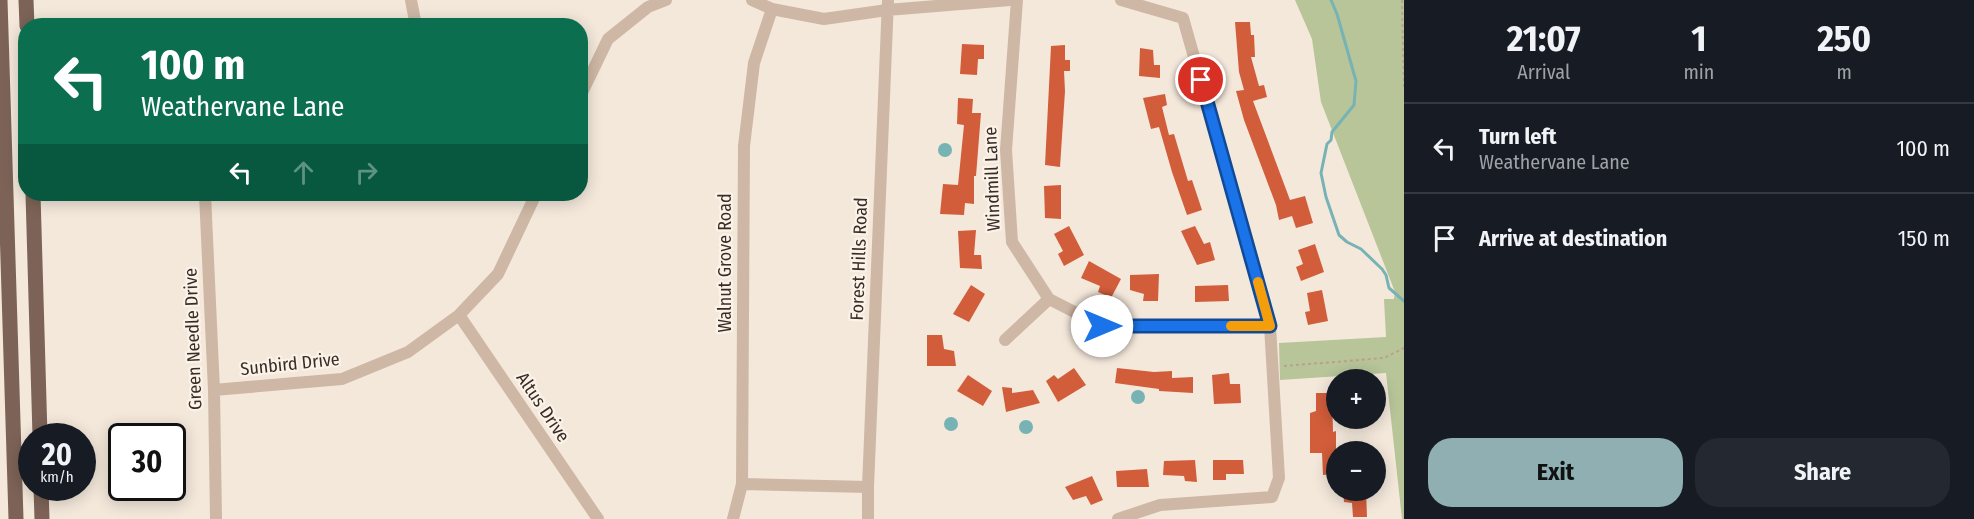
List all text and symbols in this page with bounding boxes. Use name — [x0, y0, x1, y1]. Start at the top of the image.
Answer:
text: 21:07 — [1507, 17, 1581, 61]
text: 1 — [1691, 17, 1707, 61]
text: 250 — [1817, 17, 1871, 61]
text: 100 m — [141, 40, 245, 90]
icon: left — [42, 42, 120, 120]
pin — [1175, 54, 1226, 105]
text: Arrival — [1517, 60, 1570, 84]
text: min — [1683, 60, 1714, 84]
text: m — [1837, 60, 1852, 84]
icon: arrive — [1184, 63, 1217, 96]
text: Weathervane Lane — [141, 91, 344, 123]
text: Turn left — [1479, 123, 1557, 150]
street label: Windmill Lane — [979, 126, 1005, 232]
icon: left — [1428, 132, 1461, 165]
text: 100 m — [1896, 135, 1950, 162]
text: Weathervane Lane — [1479, 150, 1630, 174]
icon: left — [224, 156, 257, 189]
icon: ahead — [287, 156, 320, 189]
icon: right — [350, 156, 383, 189]
street label: Walnut Grove Road — [714, 193, 736, 333]
street label: Forest Hills Road — [846, 197, 872, 321]
icon: arrive — [1428, 222, 1461, 255]
text: Arrive at destination — [1479, 225, 1667, 252]
text: 150 m — [1898, 225, 1950, 252]
street label: Green Needle Drive — [180, 268, 206, 410]
position arrow — [1070, 294, 1134, 358]
street label: Sunbird Drive — [239, 348, 341, 380]
street label: Altus Drive — [512, 368, 574, 446]
map controls — [1326, 369, 1386, 501]
button: + — [1326, 369, 1386, 429]
speed limit sign: 30 — [108, 423, 186, 501]
text: 20 — [42, 437, 72, 473]
button: Exit — [1428, 438, 1683, 507]
button: Share — [1695, 438, 1950, 507]
button: − — [1326, 441, 1386, 501]
text: km/h — [40, 468, 74, 486]

